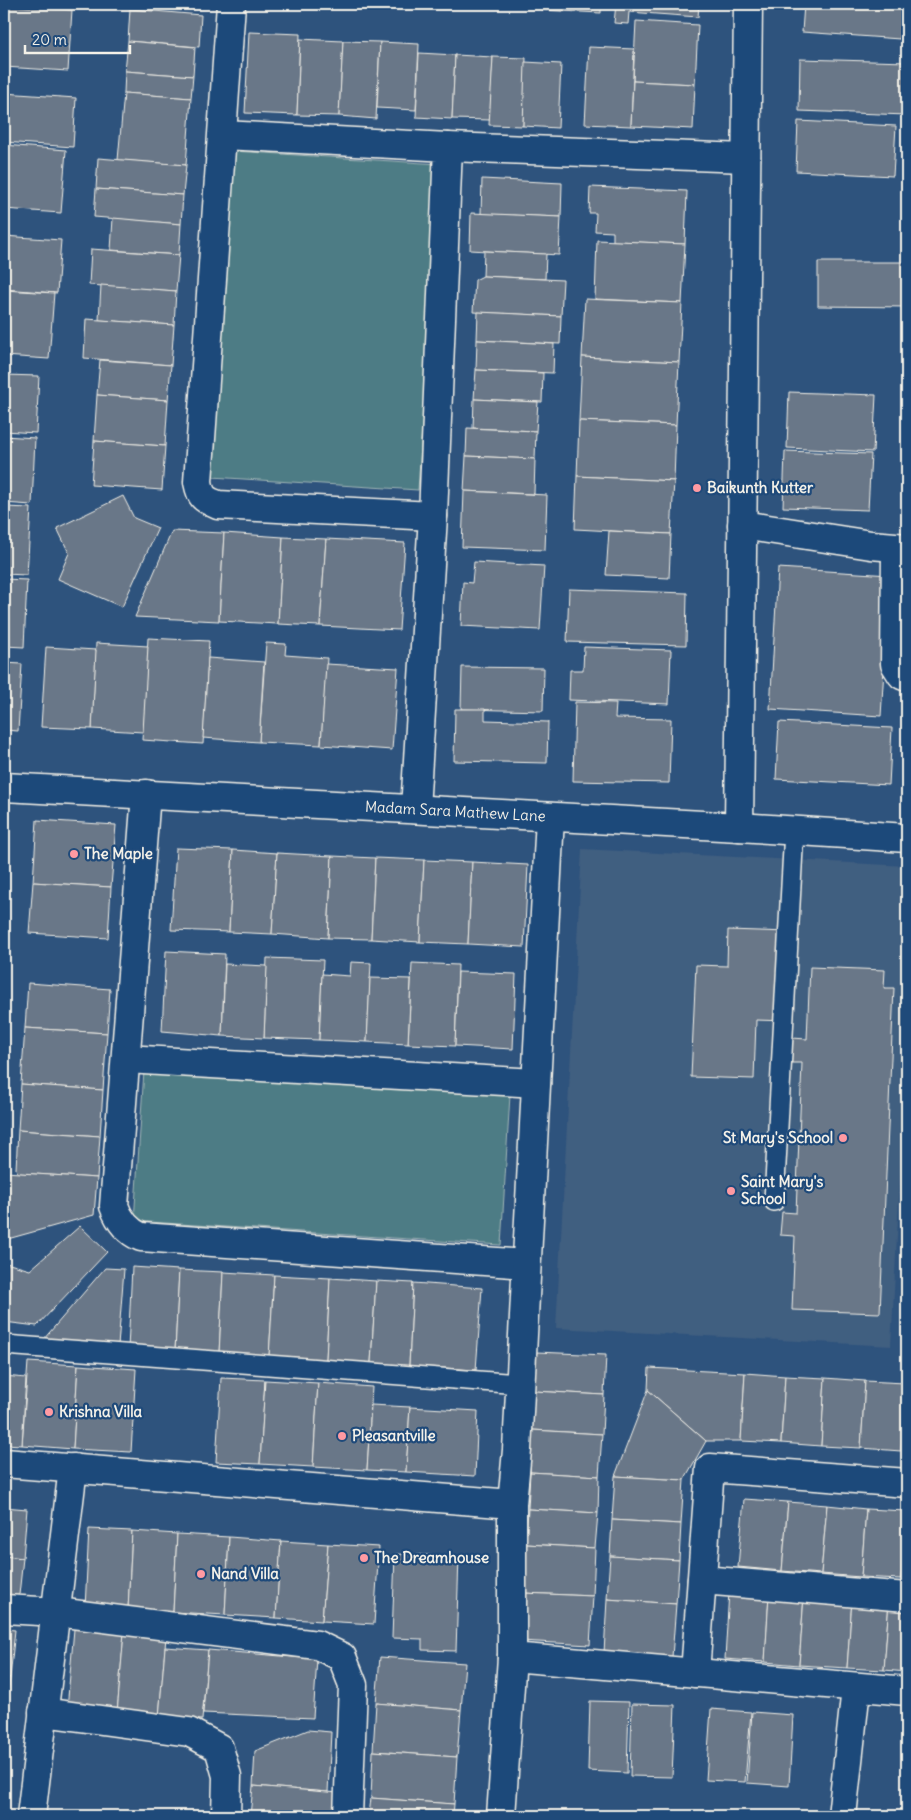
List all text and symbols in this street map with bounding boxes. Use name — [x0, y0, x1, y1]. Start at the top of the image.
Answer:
scale bar — [25, 22, 130, 54]
text: 20 m — [32, 30, 67, 49]
place label: Baikunth Kutter — [707, 478, 814, 497]
marker: Baikunth Kutter — [691, 482, 703, 494]
street label: Madam Sara Mathew Lane — [364, 797, 546, 825]
place label: The Maple — [84, 844, 153, 864]
marker: The Maple — [68, 848, 80, 860]
place label: St Mary's School — [723, 1128, 833, 1148]
marker: St Mary's School — [837, 1132, 849, 1144]
place label: Saint Mary's School — [741, 1172, 824, 1208]
marker: Saint Mary's School — [725, 1185, 737, 1197]
place label: Krishna Villa — [59, 1402, 143, 1421]
marker: Krishna Villa — [43, 1406, 55, 1418]
place label: Pleasantville — [352, 1426, 435, 1445]
marker: Pleasantville — [336, 1430, 348, 1442]
place label: The Dreamhouse — [374, 1548, 489, 1567]
marker: The Dreamhouse — [358, 1552, 370, 1564]
place label: Nand Villa — [211, 1564, 279, 1583]
marker: Nand Villa — [195, 1568, 207, 1580]

